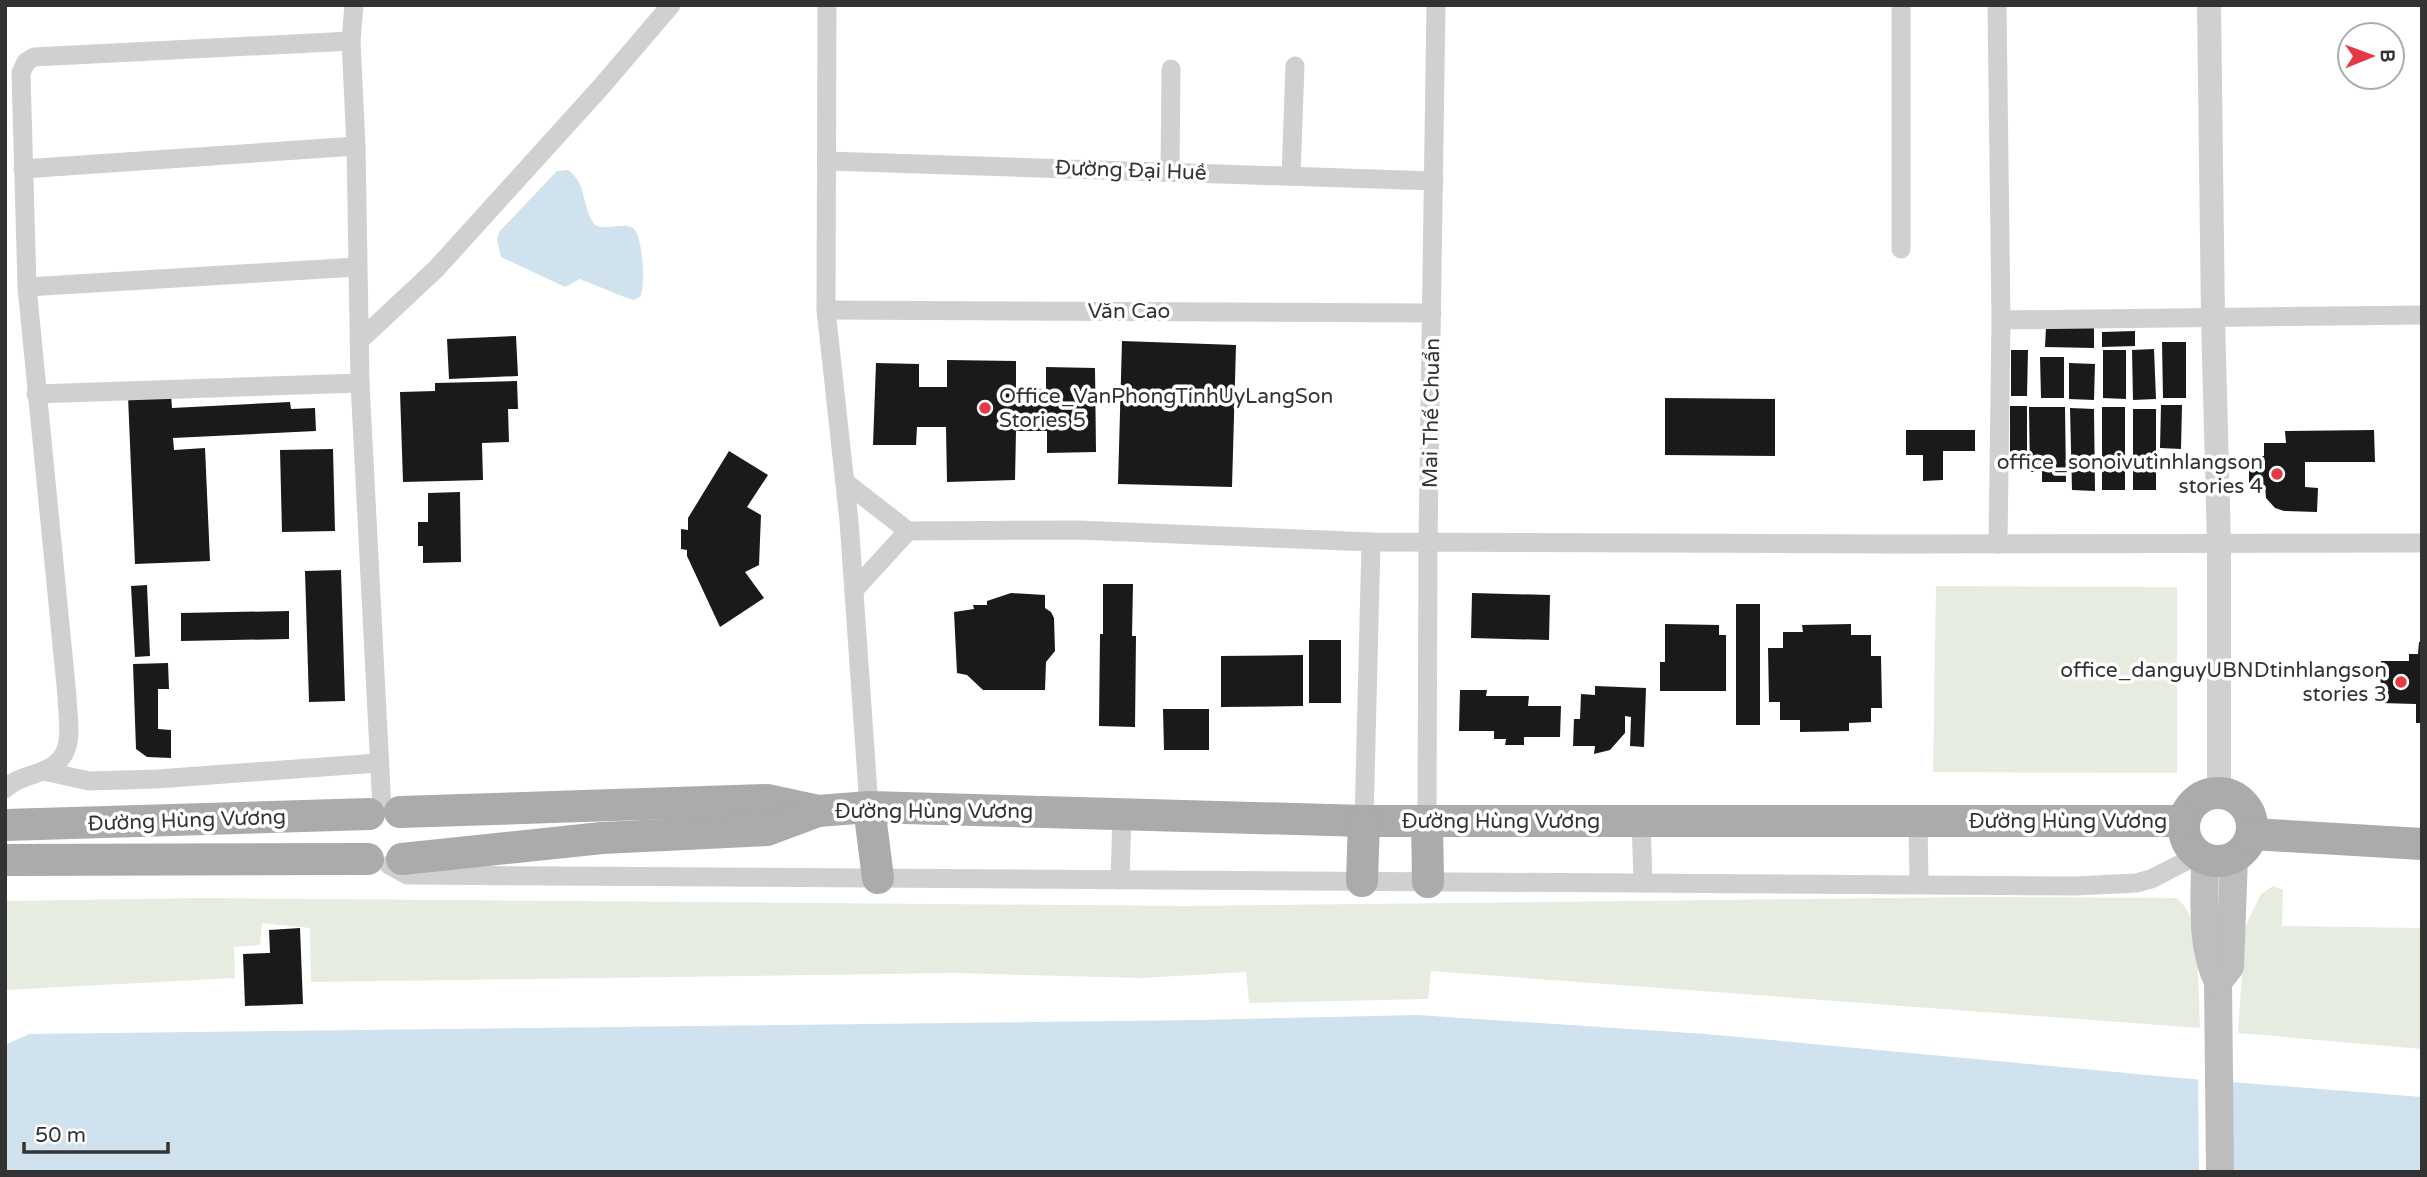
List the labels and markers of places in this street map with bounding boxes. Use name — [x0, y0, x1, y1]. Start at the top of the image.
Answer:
place label: Office_VanPhongTinhUyLangSon Stories 5 — [999, 384, 1333, 433]
marker: Office_VanPhongTinhUyLangSon Stories 5 — [977, 400, 993, 416]
place label: office_sonoivutinhlangson stories 4 — [1997, 450, 2263, 499]
marker: office_sonoivutinhlangson stories 4 — [2269, 466, 2285, 482]
place label: office_danguyUBNDtinhlangson stories 3 — [2060, 658, 2387, 707]
marker: office_danguyUBNDtinhlangson stories 3 — [2393, 674, 2409, 690]

